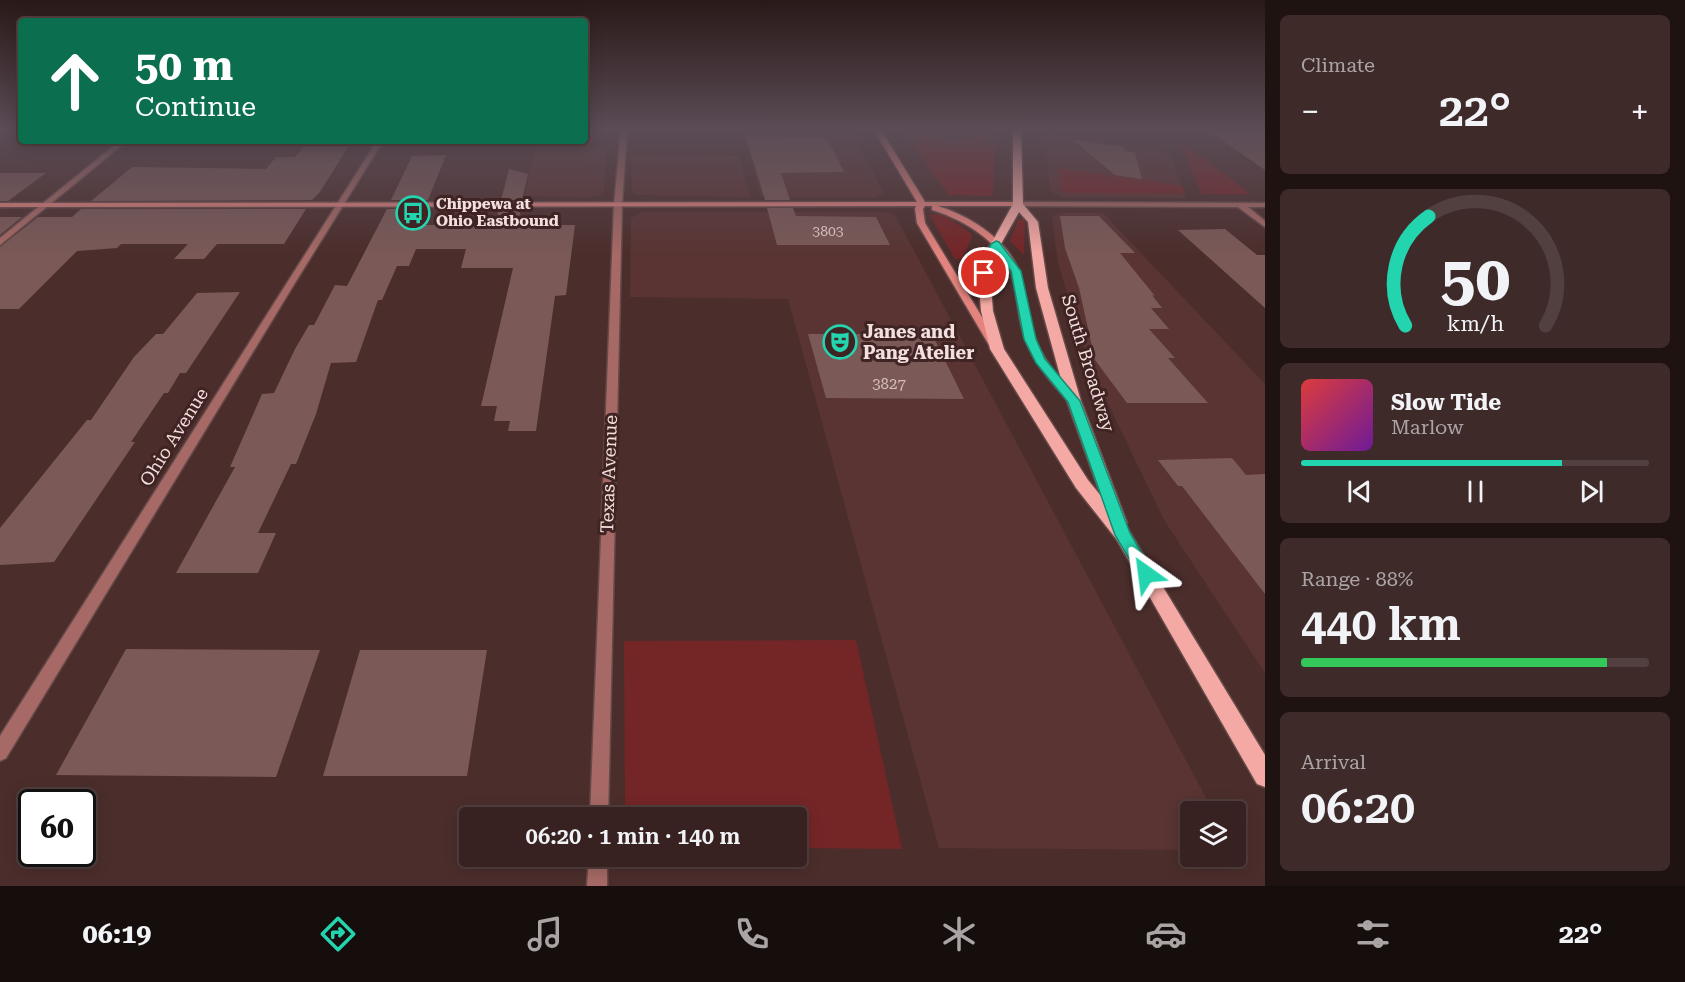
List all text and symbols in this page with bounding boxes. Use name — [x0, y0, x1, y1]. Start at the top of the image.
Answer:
text: 50 m — [135, 41, 233, 90]
icon: ahead — [36, 42, 114, 120]
text: Climate — [1301, 53, 1375, 77]
text: 22° — [1439, 84, 1511, 137]
text: Continue — [135, 91, 256, 123]
text: − — [1301, 92, 1319, 131]
text: + — [1631, 92, 1649, 131]
bus stop icon: Chippewa at Ohio Eastbound — [395, 195, 431, 231]
place label: Chippewa at Ohio Eastbound — [436, 195, 559, 230]
house number: 3803 — [812, 223, 844, 239]
text: 50 — [1440, 242, 1510, 315]
pin — [958, 247, 1009, 298]
icon: arrive — [967, 256, 1000, 289]
street label: South Broadway — [1058, 292, 1119, 434]
text: km/h — [1446, 311, 1504, 336]
place label: Janes and Pang Atelier — [863, 321, 974, 363]
theatre icon: Janes and Pang Atelier — [822, 324, 858, 360]
house number: 3827 — [872, 375, 906, 393]
street label: Ohio Avenue — [135, 384, 212, 490]
text: Slow Tide — [1391, 390, 1501, 415]
street label: Texas Avenue — [596, 414, 621, 533]
text: Marlow — [1391, 415, 1464, 439]
icon: previous — [1343, 475, 1376, 508]
icon: pause — [1459, 475, 1492, 508]
icon: next — [1575, 475, 1608, 508]
position arrow — [1114, 542, 1178, 606]
text: Range · 88% — [1301, 567, 1413, 591]
text: 440 km — [1301, 598, 1461, 651]
text: Arrival — [1301, 750, 1366, 774]
text: 06:20 — [1301, 781, 1415, 834]
speed limit sign: 60 — [18, 789, 96, 867]
map controls — [1180, 801, 1246, 867]
button: layers — [1180, 801, 1246, 867]
text: 06:20 · 1 min · 140 m — [526, 824, 740, 849]
icon: directions — [317, 913, 359, 955]
icon: music — [524, 913, 566, 955]
icon: phone — [731, 913, 773, 955]
icon: climate — [938, 913, 980, 955]
icon: car — [1145, 913, 1187, 955]
icon: filters — [1352, 913, 1394, 955]
text: 06:19 — [83, 918, 151, 950]
text: 22° — [1559, 918, 1602, 950]

